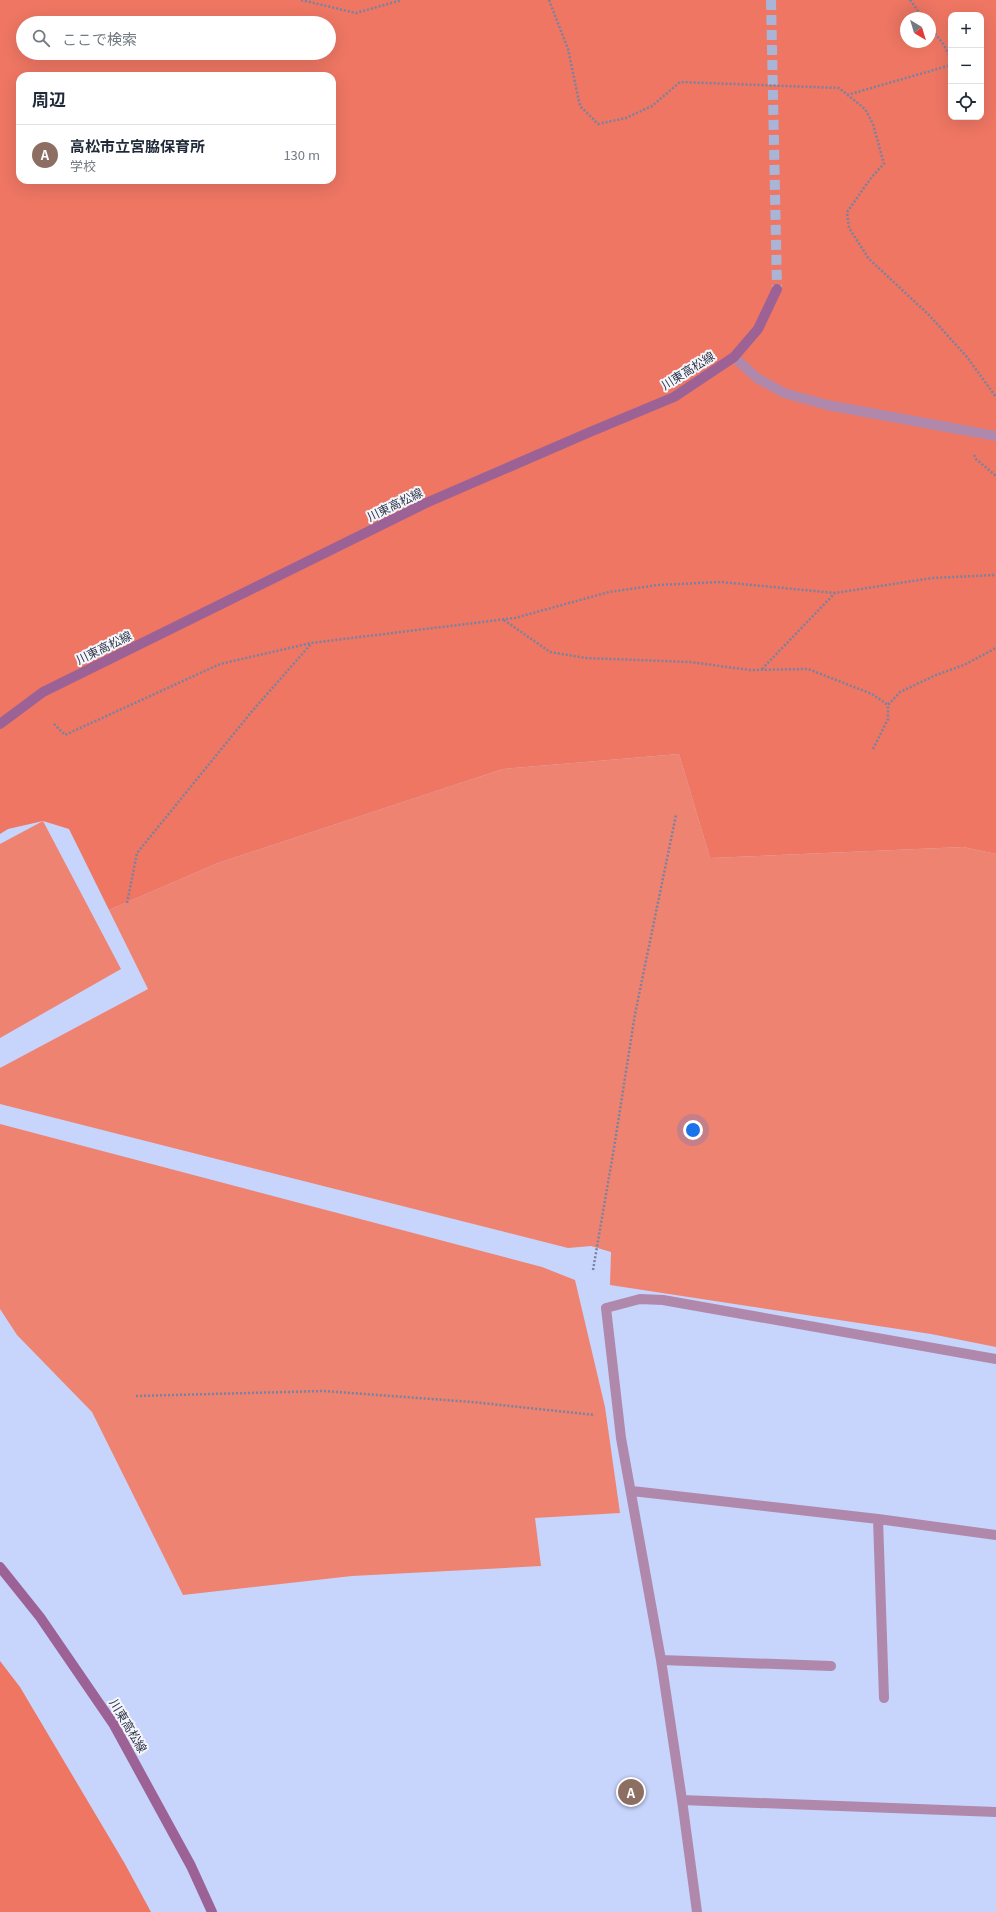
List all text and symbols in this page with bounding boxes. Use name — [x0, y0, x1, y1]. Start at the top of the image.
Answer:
north arrow — [900, 12, 936, 48]
map controls — [948, 12, 984, 120]
button: + — [948, 12, 984, 48]
search box — [16, 16, 336, 60]
icon: search — [30, 27, 52, 49]
text: ここで検索 — [62, 28, 137, 49]
button: − — [948, 48, 984, 84]
button: locate — [948, 84, 984, 120]
text: 周辺 — [32, 86, 66, 111]
text: 高松市立宮脇保育所 — [70, 135, 205, 156]
text: A — [41, 145, 49, 164]
text: 130 m — [283, 145, 320, 164]
text: 学校 — [70, 156, 96, 175]
street label: 川東高松線 — [657, 347, 717, 393]
street label: 川東高松線 — [364, 483, 425, 524]
street label: 川東高松線 — [73, 626, 134, 667]
your location — [683, 1120, 703, 1140]
street label: 川東高松線 — [107, 1695, 152, 1755]
pin: A — [618, 1777, 644, 1807]

